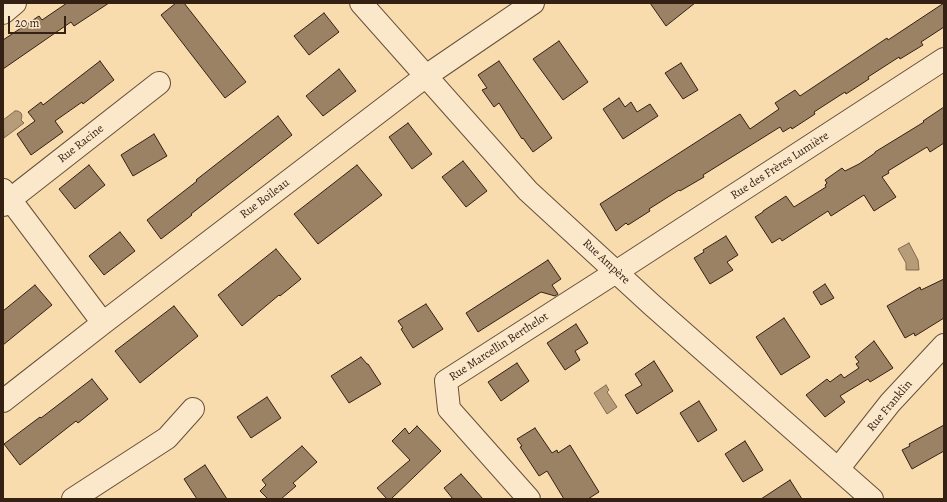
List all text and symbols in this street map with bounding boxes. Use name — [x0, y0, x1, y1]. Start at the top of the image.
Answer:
scale bar — [10, 8, 68, 34]
text: 20 m — [15, 15, 39, 31]
street label: Rue Racine — [55, 122, 107, 166]
street label: Rue des Frères Lumière — [728, 129, 832, 203]
street label: Rue Boileau — [238, 176, 292, 222]
street label: Rue Ampère — [579, 236, 633, 288]
street label: Rue Marcellin Berthelot — [447, 310, 551, 384]
street label: Rue Franklin — [864, 377, 916, 435]

